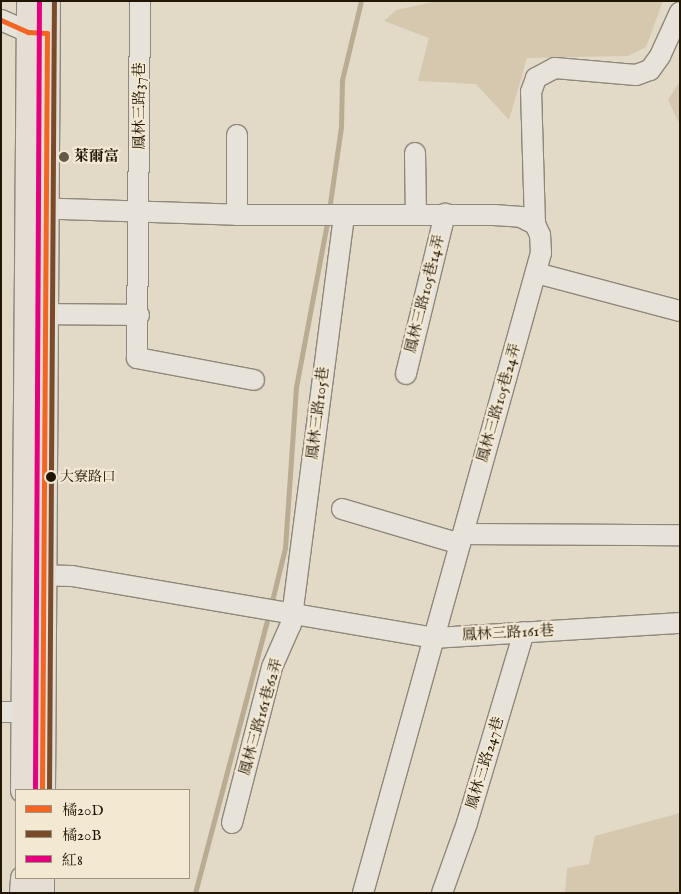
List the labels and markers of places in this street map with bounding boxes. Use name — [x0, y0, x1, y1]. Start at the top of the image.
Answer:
place label: 萊爾富 — [74, 148, 119, 166]
marker: 萊爾富 — [58, 151, 70, 163]
place label: 大寮路口 — [60, 469, 116, 485]
marker: 大寮路口 — [46, 472, 56, 482]

